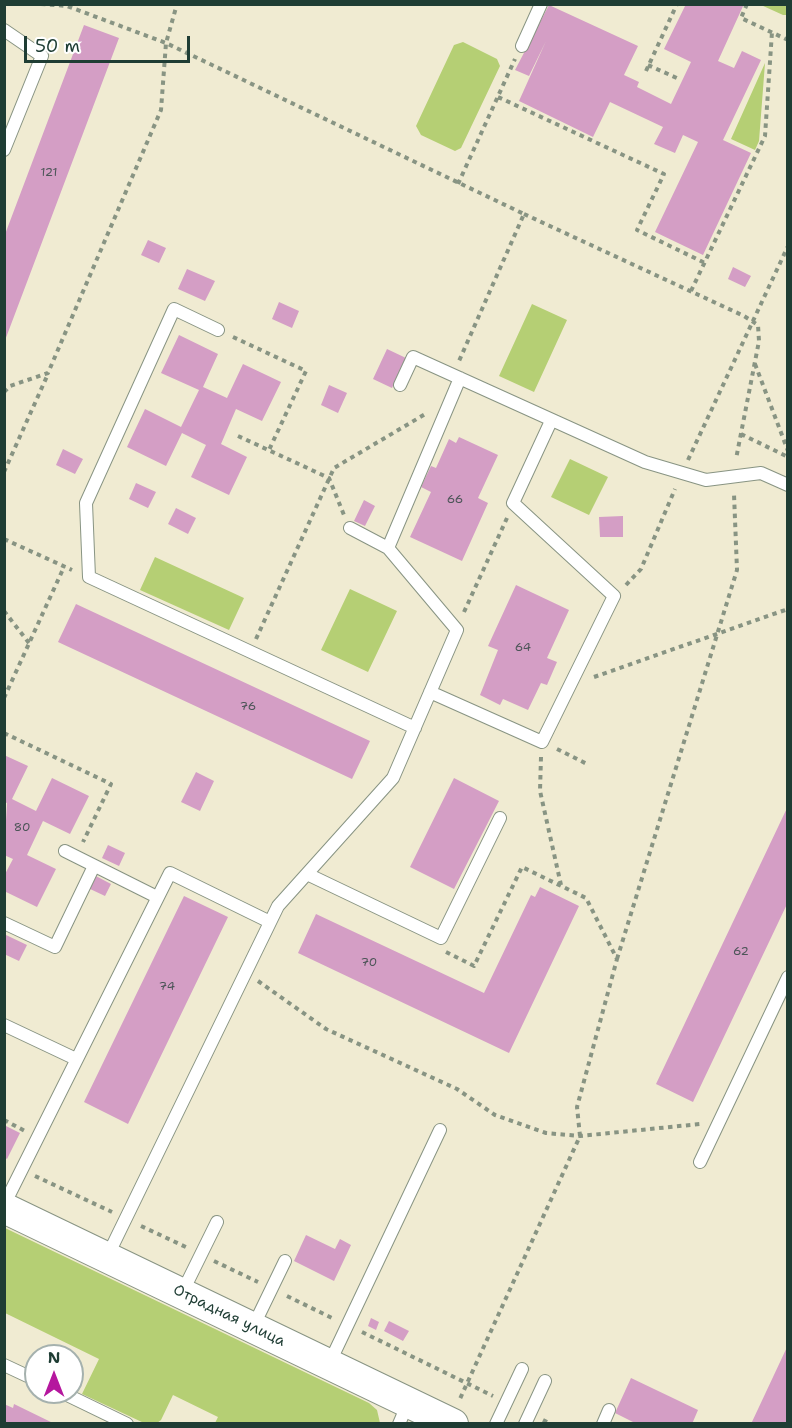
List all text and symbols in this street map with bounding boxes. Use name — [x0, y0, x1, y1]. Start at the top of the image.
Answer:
scale bar — [27, 24, 194, 62]
text: 50 m — [35, 34, 80, 58]
house number: 121 — [40, 166, 58, 180]
house number: 66 — [447, 493, 463, 507]
house number: 64 — [515, 641, 531, 655]
house number: 76 — [240, 700, 256, 714]
house number: 80 — [14, 821, 30, 835]
house number: 62 — [733, 945, 749, 959]
house number: 70 — [361, 956, 377, 970]
house number: 74 — [159, 980, 175, 994]
street label: Отрадная улица — [170, 1281, 288, 1351]
north arrow — [24, 1344, 84, 1404]
text: N — [48, 1347, 60, 1368]

